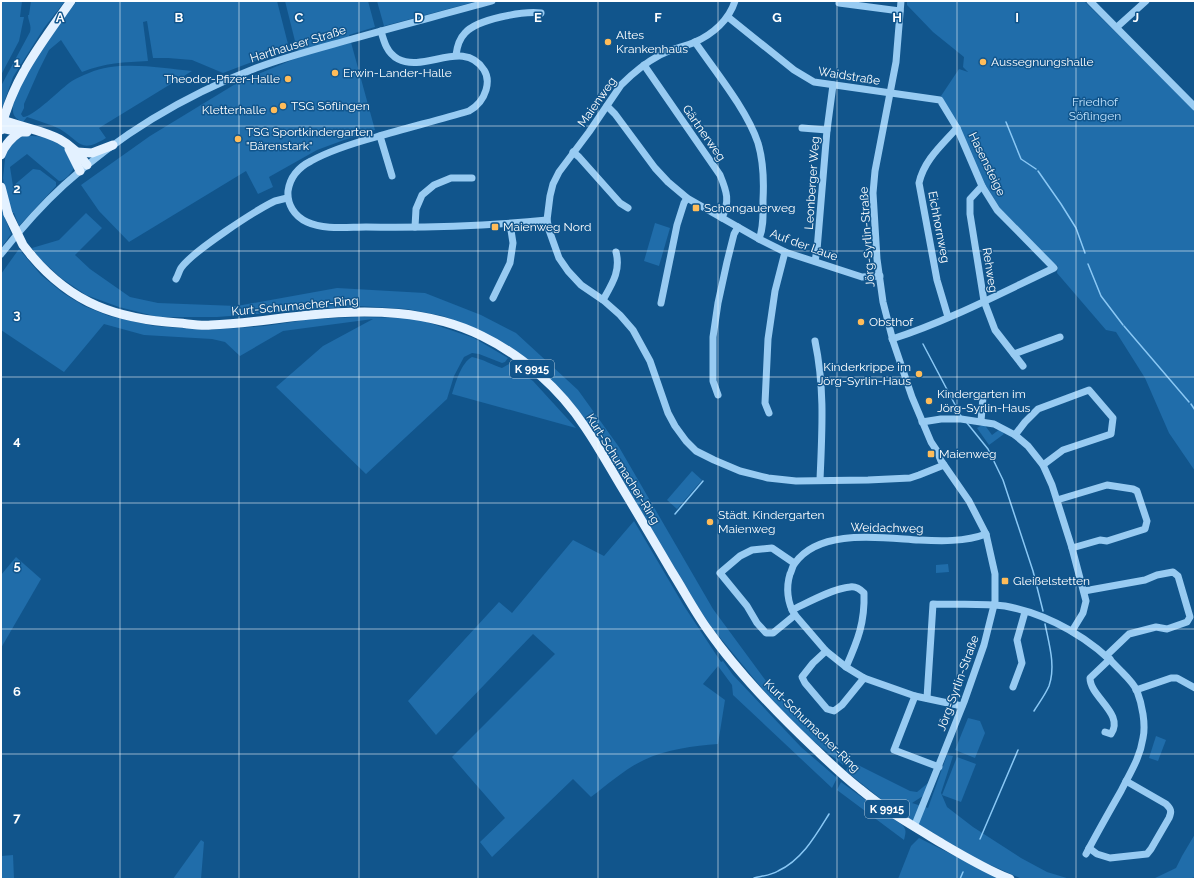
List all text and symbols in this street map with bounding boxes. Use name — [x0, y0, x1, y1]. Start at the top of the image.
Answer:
text: A — [56, 10, 65, 25]
text: B — [175, 10, 184, 25]
text: C — [295, 10, 304, 25]
text: D — [414, 10, 424, 25]
text: E — [534, 10, 542, 25]
text: F — [654, 10, 662, 25]
text: G — [772, 10, 782, 25]
text: H — [892, 10, 902, 25]
text: I — [1015, 10, 1019, 25]
text: J — [1133, 10, 1139, 25]
street label: Harthauser Straße — [248, 23, 348, 65]
place label: Altes Krankenhaus — [616, 28, 688, 56]
marker: Altes Krankenhaus — [603, 37, 613, 47]
text: 1 — [14, 55, 21, 70]
place label: Aussegnungshalle — [991, 55, 1094, 69]
marker: Aussegnungshalle — [978, 57, 988, 67]
street label: Waidstraße — [817, 64, 881, 88]
place label: Erwin-Lander-Halle — [343, 66, 452, 80]
marker: Erwin-Lander-Halle — [330, 68, 340, 78]
place label: Theodor-Pfizer-Halle — [164, 72, 280, 86]
marker: Theodor-Pfizer-Halle — [283, 74, 293, 84]
street label: Maienweg — [575, 74, 619, 130]
park label: Friedhof Söflingen — [1069, 95, 1121, 123]
place label: TSG Söflingen — [291, 99, 370, 113]
marker: TSG Söflingen — [278, 101, 288, 111]
street label: Gärtnerweg — [679, 102, 729, 164]
place label: Kletterhalle — [202, 103, 266, 117]
marker: Kletterhalle — [269, 105, 279, 115]
place label: TSG Sportkindergarten "Bärenstark" — [246, 125, 373, 153]
street label: Hasensteige — [966, 130, 1008, 198]
marker: TSG Sportkindergarten "Bärenstark" — [233, 134, 243, 144]
street label: Leonberger Weg — [802, 136, 822, 230]
text: 2 — [13, 181, 21, 196]
street label: Jörg-Syrlin-Straße — [857, 186, 877, 288]
street label: Eichhornweg — [925, 190, 953, 264]
place label: Schongauerweg — [704, 201, 795, 215]
marker: Schongauerweg — [691, 203, 701, 213]
place label: Maienweg Nord — [503, 220, 591, 234]
marker: Maienweg Nord — [490, 222, 500, 232]
street label: Auf der Laue — [768, 226, 840, 264]
street label: Rehweg — [980, 246, 1000, 294]
street label: Kurt-Schumacher-Ring — [231, 293, 359, 319]
text: 3 — [13, 307, 21, 322]
place label: Obsthof — [869, 315, 914, 329]
marker: Obsthof — [856, 317, 866, 327]
road number: K 9915 — [510, 360, 554, 378]
place label: Kinderkrippe im Jörg-Syrlin-Haus — [818, 360, 911, 388]
marker: Kinderkrippe im Jörg-Syrlin-Haus — [914, 369, 924, 379]
place label: Kindergarten im Jörg-Syrlin-Haus — [937, 387, 1031, 415]
marker: Kindergarten im Jörg-Syrlin-Haus — [924, 396, 934, 406]
street label: Kurt-Schumacher-Ring — [583, 411, 663, 527]
text: 4 — [13, 433, 21, 448]
place label: Maienweg — [939, 447, 997, 461]
marker: Maienweg — [926, 449, 936, 459]
place label: Städt. Kindergarten Maienweg — [718, 508, 825, 536]
marker: Städt. Kindergarten Maienweg — [705, 517, 715, 527]
street label: Weidachweg — [850, 520, 924, 536]
text: 5 — [13, 558, 21, 573]
place label: Gleißelstetten — [1013, 574, 1090, 588]
marker: Gleißelstetten — [1000, 576, 1010, 586]
street label: Jörg-Syrlin-Straße — [934, 633, 982, 733]
street label: Kurt-Schumacher-Ring — [761, 677, 863, 775]
text: 6 — [13, 684, 21, 699]
road number: K 9915 — [865, 800, 909, 818]
text: 7 — [13, 810, 21, 825]

